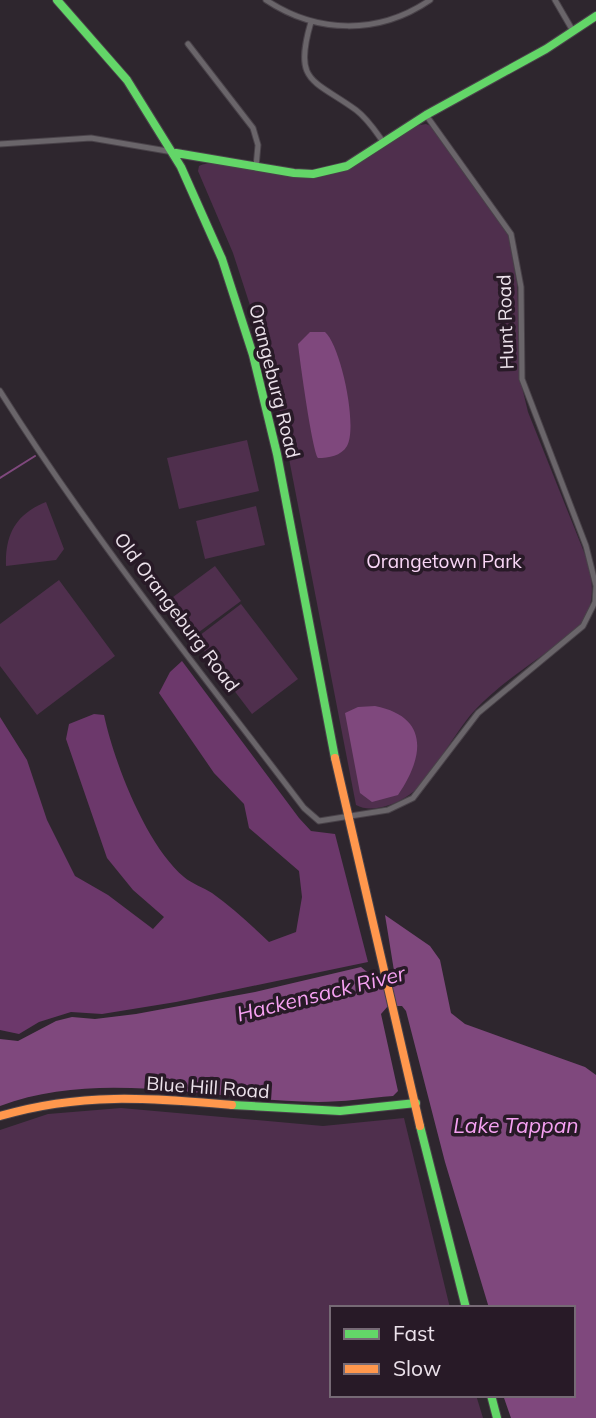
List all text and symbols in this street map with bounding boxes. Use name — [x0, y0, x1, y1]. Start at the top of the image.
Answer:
street label: Hunt Road — [491, 274, 519, 370]
street label: Orangeburg Road — [244, 301, 306, 461]
street label: Old Orangeburg Road — [109, 528, 245, 696]
park label: Orangetown Park — [366, 549, 522, 573]
water label: Hackensack River — [234, 959, 409, 1027]
street label: Blue Hill Road — [146, 1071, 270, 1103]
water label: Lake Tappan — [453, 1112, 579, 1138]
legend — [330, 1306, 575, 1397]
text: Fast — [393, 1320, 435, 1346]
text: Slow — [393, 1355, 441, 1381]

